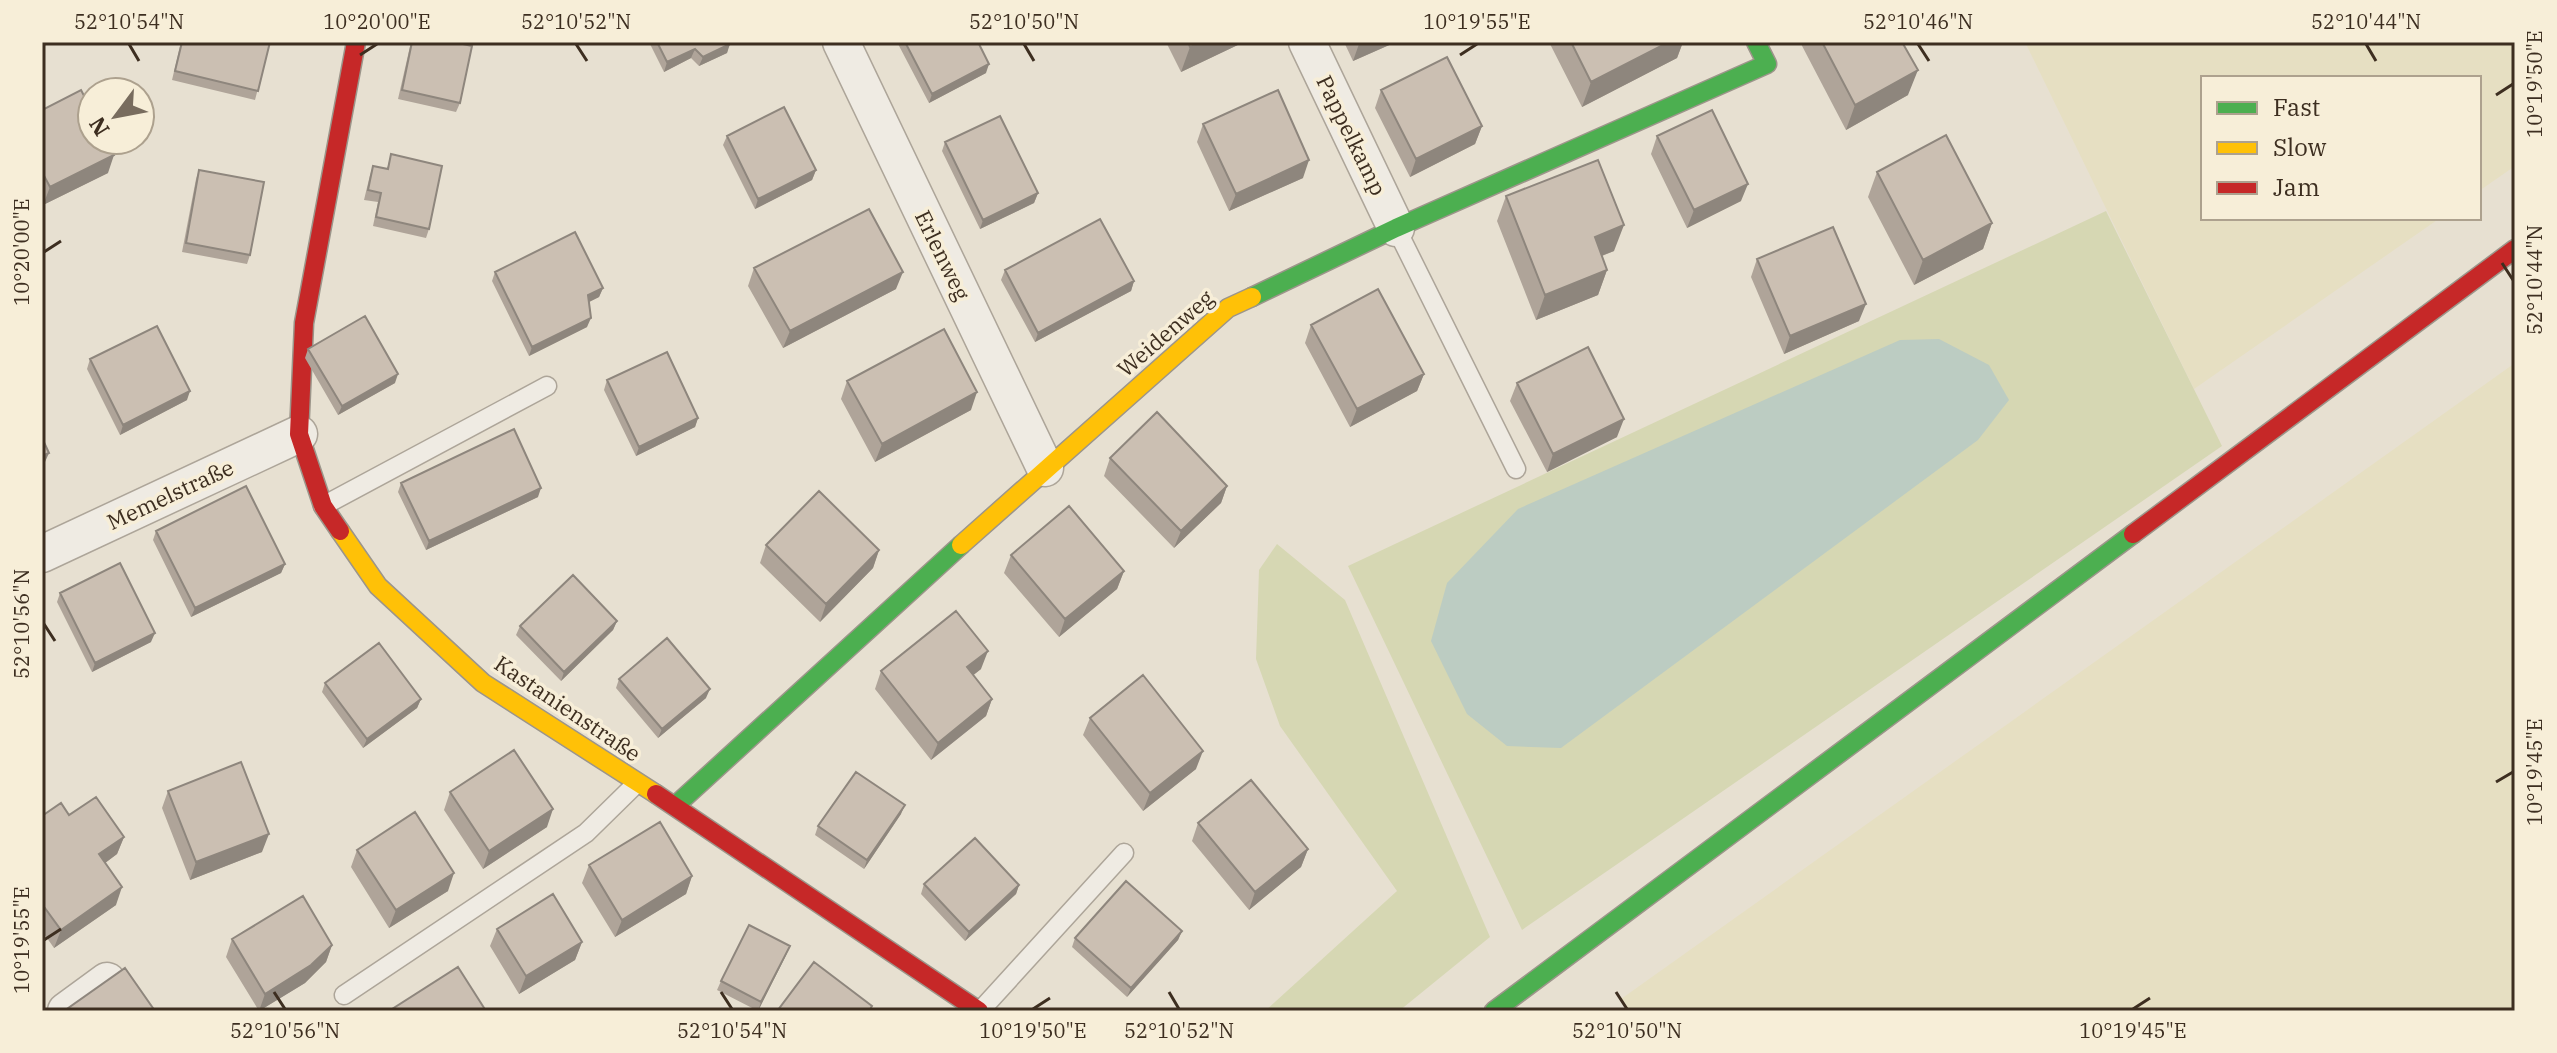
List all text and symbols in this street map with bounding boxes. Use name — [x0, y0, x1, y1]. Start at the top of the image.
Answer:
text: 52°10'54"N — [74, 8, 184, 35]
text: 10°20'00"E — [323, 8, 431, 35]
text: 52°10'52"N — [521, 8, 631, 35]
text: 52°10'50"N — [969, 8, 1079, 35]
text: 10°19'55"E — [1423, 8, 1531, 35]
text: 52°10'46"N — [1863, 8, 1973, 35]
text: 52°10'44"N — [2311, 8, 2421, 35]
text: 10°19'50"E — [2521, 30, 2548, 138]
street label: Pappelkamp — [1310, 70, 1394, 200]
north arrow — [76, 76, 156, 156]
legend — [2201, 76, 2481, 220]
text: Fast — [2273, 91, 2320, 123]
text: N — [82, 112, 116, 142]
text: Slow — [2273, 131, 2327, 163]
text: Jam — [2273, 171, 2320, 203]
text: 10°20'00"E — [8, 198, 35, 306]
street label: Erlenweg — [909, 205, 977, 305]
text: 52°10'44"N — [2521, 225, 2548, 335]
street label: Weidenweg — [1111, 283, 1219, 383]
street label: Memelstraße — [102, 452, 238, 536]
text: 52°10'56"N — [8, 569, 35, 679]
street label: Kastanienstraße — [489, 648, 647, 768]
text: 10°19'45"E — [2521, 718, 2548, 826]
text: 10°19'55"E — [8, 886, 35, 994]
text: 52°10'56"N — [230, 1017, 340, 1044]
text: 52°10'54"N — [677, 1017, 787, 1044]
text: 10°19'50"E — [979, 1017, 1087, 1044]
text: 52°10'52"N — [1124, 1017, 1234, 1044]
text: 52°10'50"N — [1572, 1017, 1682, 1044]
text: 10°19'45"E — [2079, 1017, 2187, 1044]

